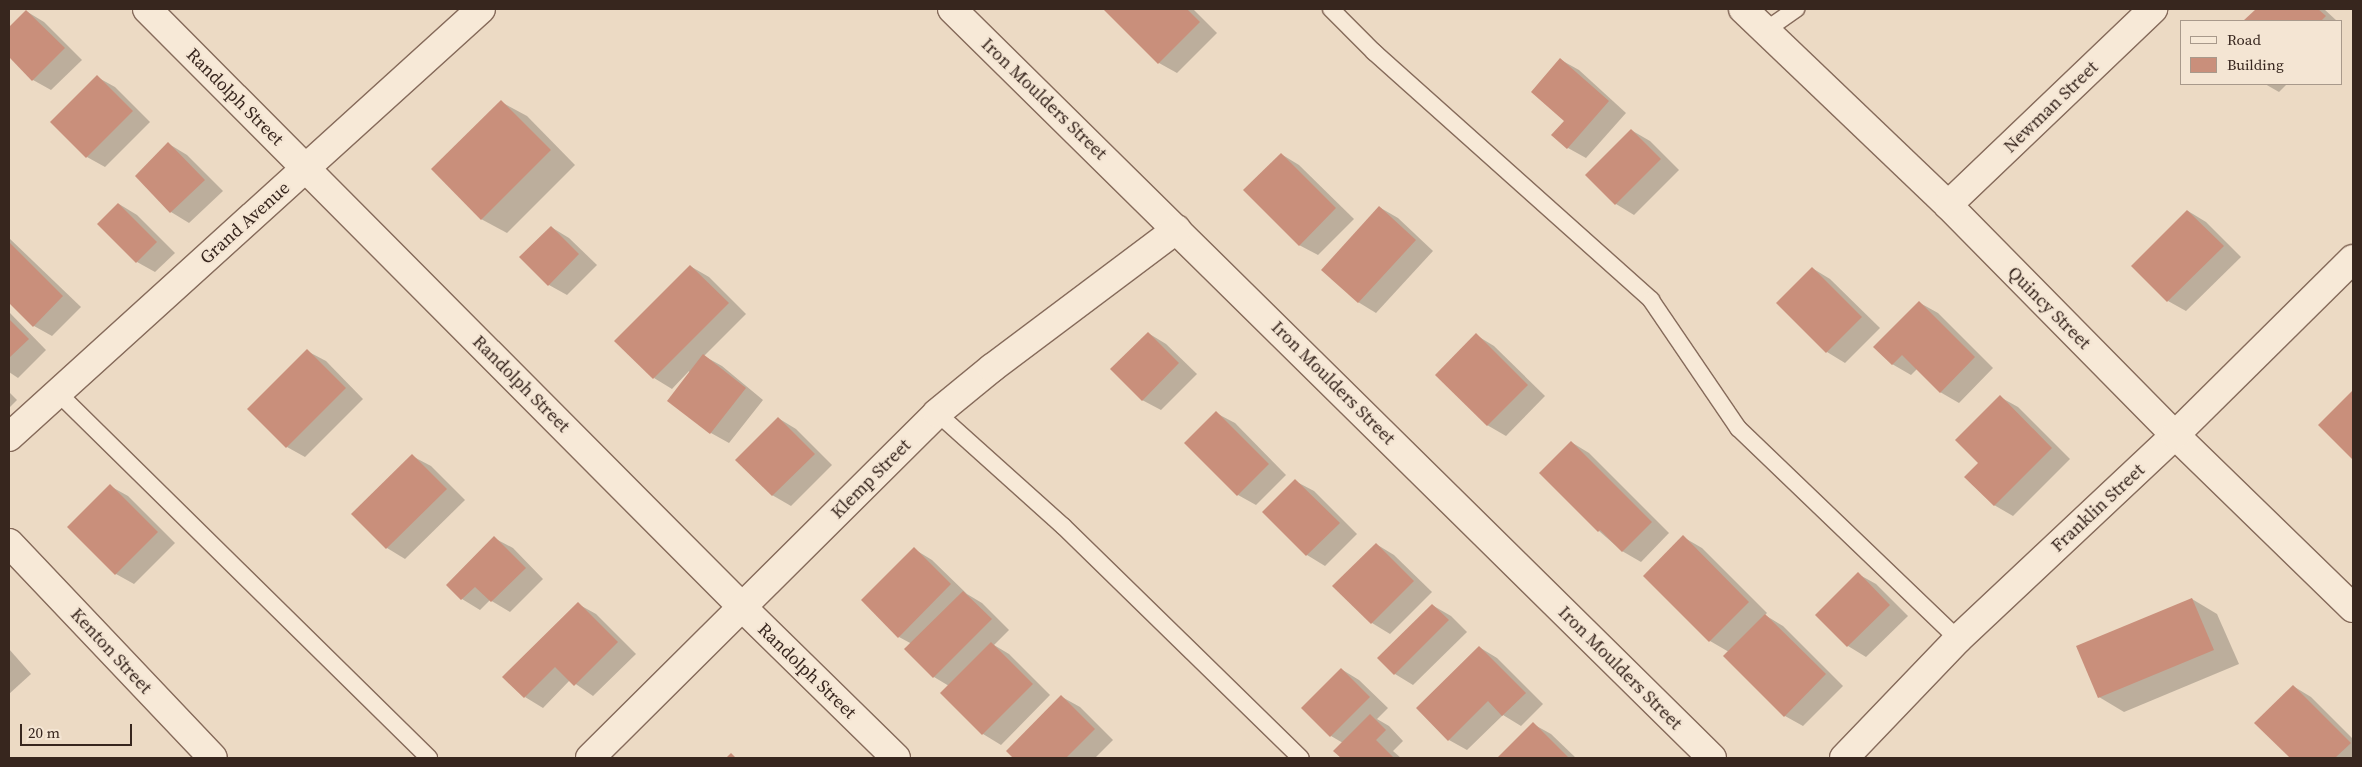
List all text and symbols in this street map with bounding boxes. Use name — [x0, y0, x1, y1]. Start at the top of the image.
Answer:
legend — [2180, 20, 2342, 85]
text: Road — [2227, 29, 2261, 50]
street label: Iron Moulders Street — [977, 34, 1111, 164]
street label: Randolph Street — [182, 44, 288, 150]
text: Building — [2227, 54, 2284, 75]
street label: Newman Street — [1999, 57, 2103, 157]
street label: Grand Avenue — [196, 177, 294, 269]
street label: Quincy Street — [2003, 262, 2095, 354]
street label: Iron Moulders Street — [1267, 317, 1399, 449]
street label: Randolph Street — [468, 331, 574, 437]
street label: Klemp Street — [827, 435, 915, 523]
street label: Franklin Street — [2047, 459, 2149, 557]
street label: Iron Moulders Street — [1554, 602, 1686, 734]
street label: Kenton Street — [66, 604, 156, 698]
street label: Randolph Street — [753, 619, 861, 723]
scale bar — [22, 714, 135, 746]
text: 20 m — [28, 722, 60, 743]

